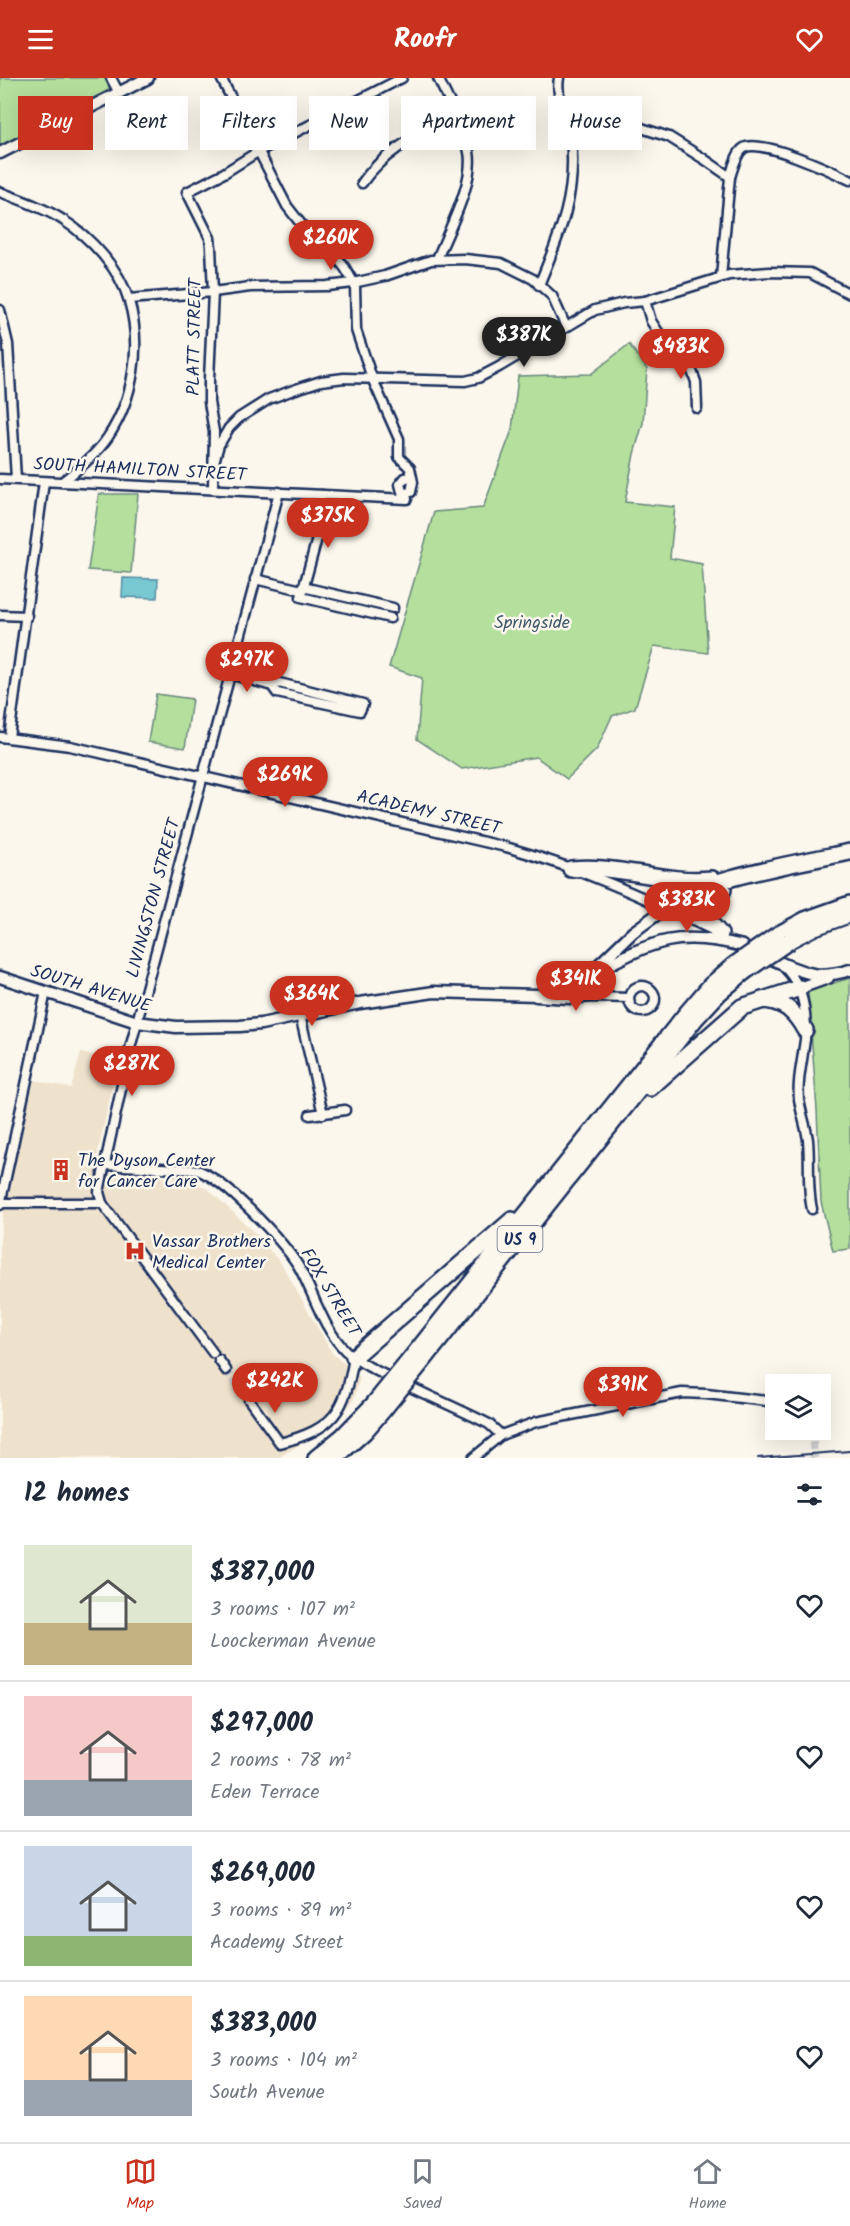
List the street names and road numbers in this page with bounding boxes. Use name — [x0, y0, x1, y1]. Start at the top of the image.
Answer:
street label: PLATT STREET — [180, 277, 211, 396]
street label: SOUTH HAMILTON STREET — [33, 450, 249, 491]
street label: ACADEMY STREET — [354, 783, 505, 844]
street label: LIVINGSTON STREET — [119, 814, 190, 981]
street label: SOUTH AVENUE — [27, 957, 155, 1022]
road number: US 9 — [498, 1226, 542, 1252]
street label: FOX STREET — [292, 1243, 368, 1344]

